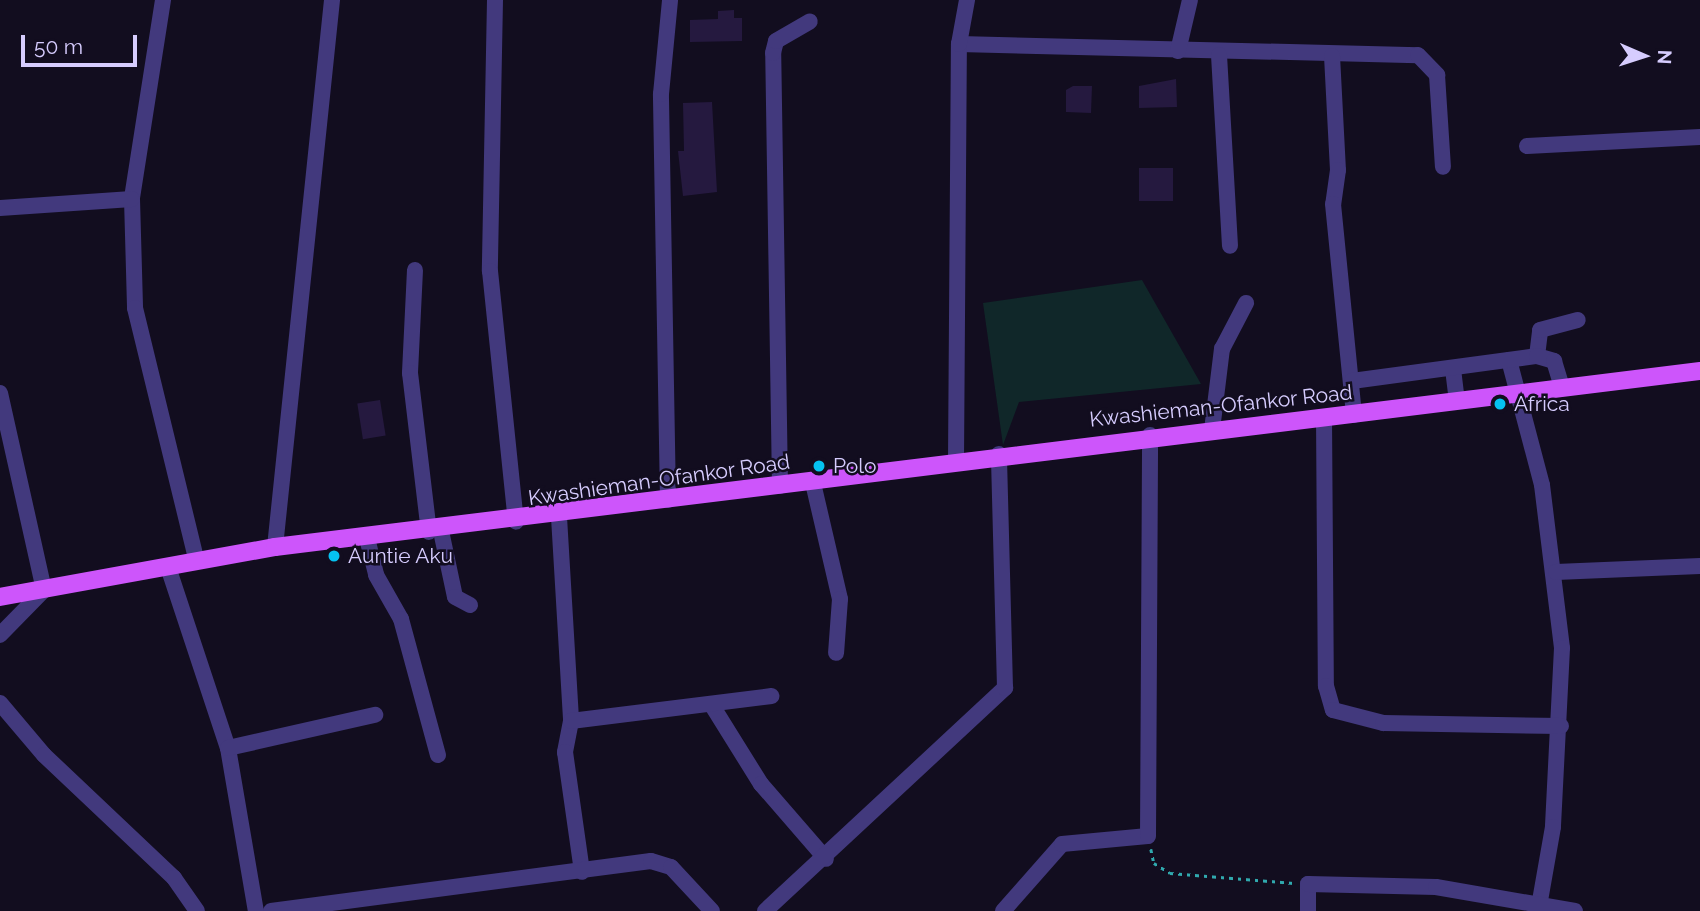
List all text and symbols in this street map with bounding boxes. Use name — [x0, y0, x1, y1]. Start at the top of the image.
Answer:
scale bar — [24, 21, 140, 65]
north arrow — [1609, 21, 1679, 91]
text: 50 m — [34, 34, 83, 59]
text: N — [1654, 49, 1676, 65]
street label: Kwashieman-Ofankor Road — [1088, 380, 1354, 432]
place label: Africa — [1514, 391, 1570, 417]
marker: Africa — [1492, 396, 1508, 412]
street label: Kwashieman-Ofankor Road — [526, 449, 792, 511]
place label: Polo — [833, 453, 877, 479]
marker: Polo — [811, 458, 827, 474]
place label: Auntie Aku — [348, 543, 454, 569]
marker: Auntie Aku — [326, 548, 342, 564]

